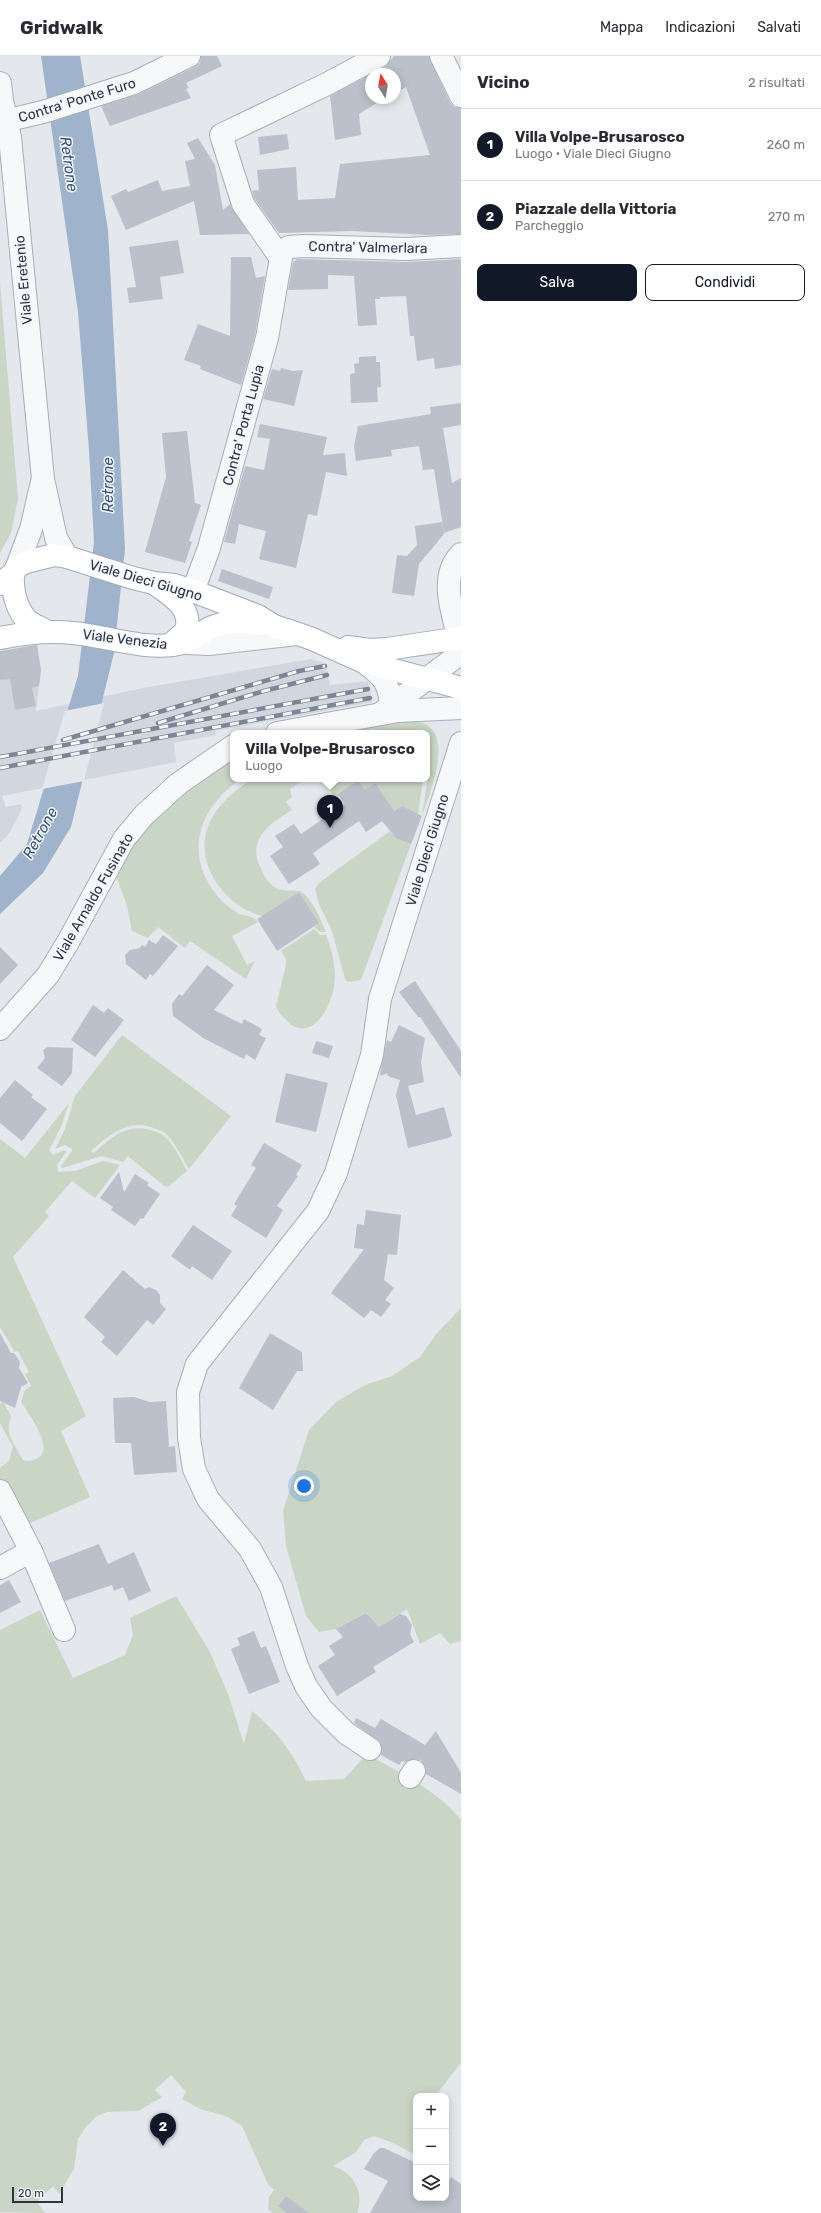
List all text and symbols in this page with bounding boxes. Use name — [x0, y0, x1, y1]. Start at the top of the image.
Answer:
text: Gridwalk — [20, 16, 103, 39]
text: Mappa — [600, 19, 643, 36]
text: Indicazioni — [665, 19, 735, 36]
text: Salvati — [757, 19, 801, 36]
north arrow — [365, 68, 401, 104]
text: Vicino — [477, 72, 530, 92]
street label: Contra' Ponte Furo — [16, 75, 138, 126]
text: 2 risultati — [748, 75, 805, 90]
text: Villa Volpe-Brusarosco — [515, 128, 685, 146]
water label: Retrone — [56, 135, 82, 193]
text: 1 — [487, 137, 493, 152]
text: 260 m — [767, 137, 805, 152]
text: Luogo · Viale Dieci Giugno — [515, 146, 671, 161]
text: Piazzale della Vittoria — [515, 200, 676, 218]
text: 2 — [486, 209, 494, 224]
text: 270 m — [768, 209, 805, 224]
text: Parcheggio — [515, 218, 584, 233]
street label: Viale Eretenio — [11, 235, 36, 325]
street label: Contra' Valmerlara — [308, 238, 428, 257]
button: Salva — [477, 264, 637, 301]
button: Condividi — [645, 264, 805, 301]
street label: Contra' Porta Lupia — [219, 363, 268, 488]
water label: Retrone — [99, 457, 117, 513]
street label: Viale Dieci Giugno — [87, 556, 204, 605]
street label: Viale Venezia — [82, 626, 168, 653]
popup — [230, 730, 430, 782]
text: Villa Volpe-Brusarosco — [245, 740, 415, 758]
text: Luogo — [245, 758, 283, 773]
street label: Viale Dieci Giugno — [402, 792, 453, 908]
pin: 1 — [317, 795, 343, 828]
water label: Retrone — [19, 804, 62, 862]
street label: Viale Arnaldo Fusinato — [50, 830, 137, 964]
your location — [294, 1476, 314, 1496]
map controls — [413, 2093, 449, 2201]
button: + — [413, 2093, 449, 2129]
pin: 2 — [150, 2113, 176, 2146]
button: − — [413, 2129, 449, 2165]
button: layers — [413, 2165, 449, 2201]
scale bar — [12, 2185, 63, 2204]
text: 20 m — [18, 2187, 44, 2200]

